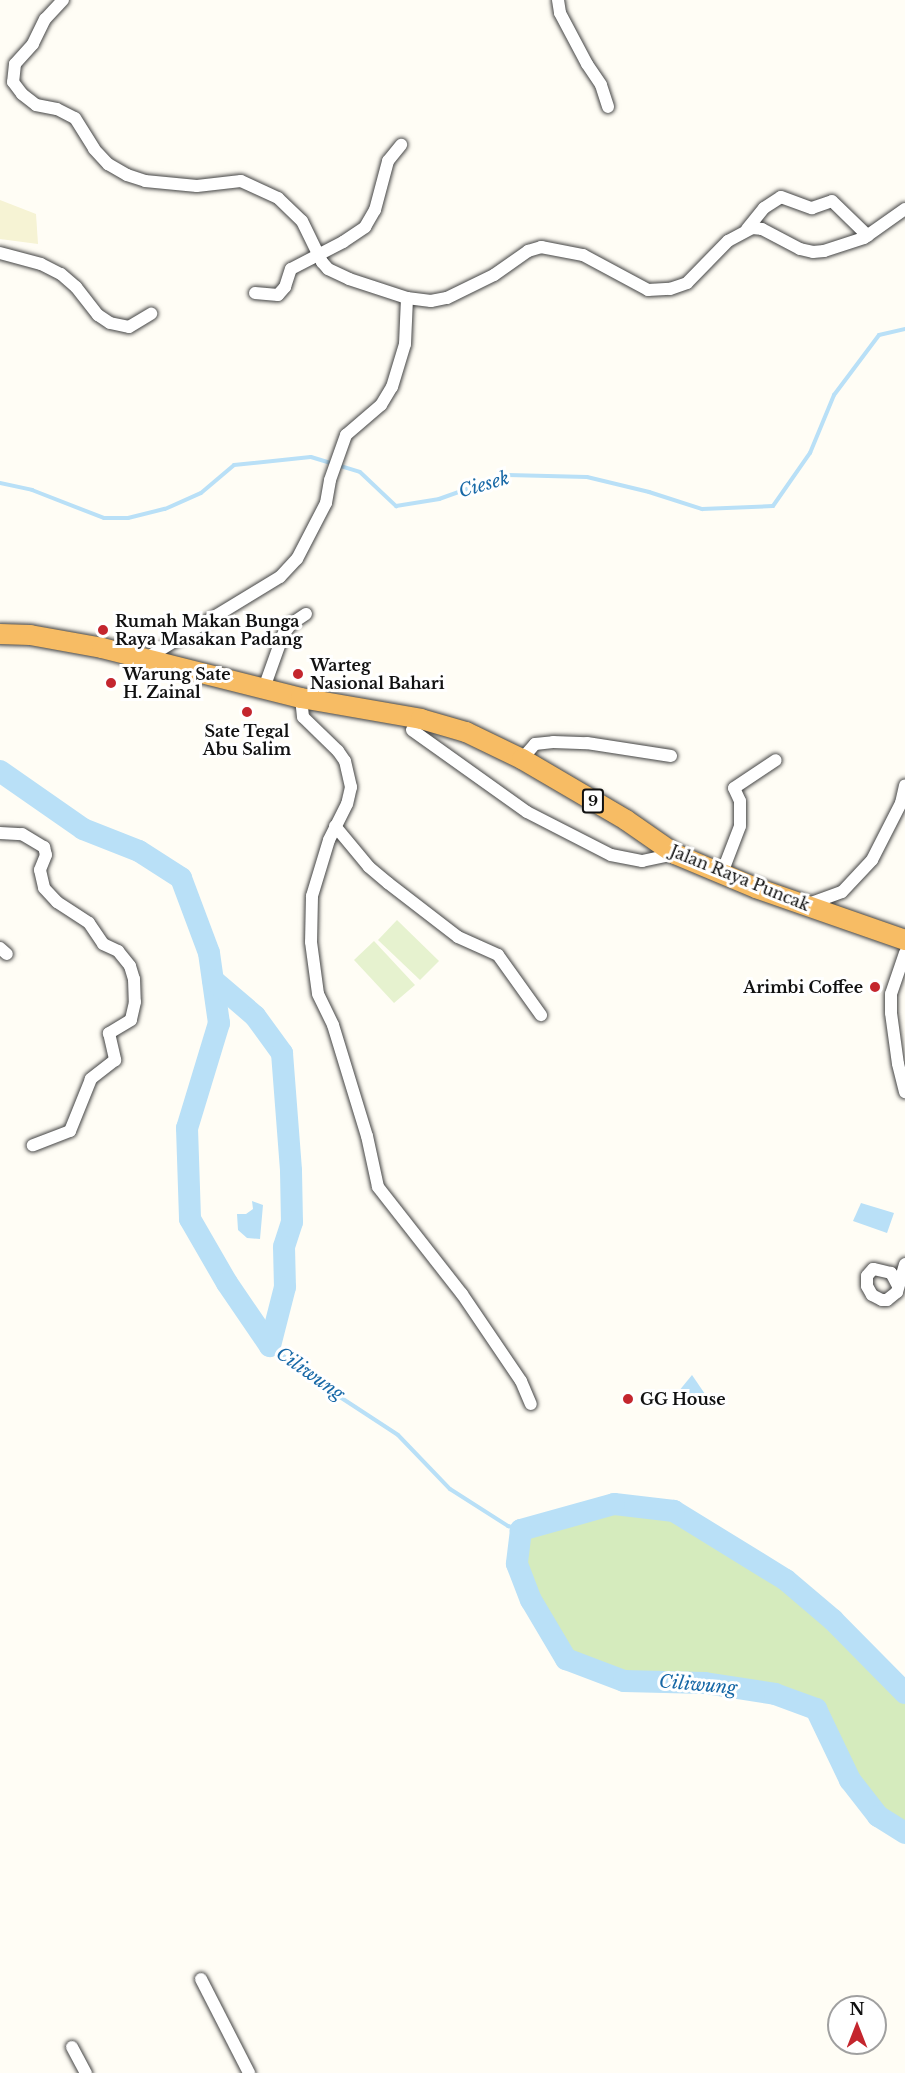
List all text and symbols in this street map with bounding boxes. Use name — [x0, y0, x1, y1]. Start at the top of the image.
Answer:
water label: Ciesek — [456, 467, 512, 503]
place label: Rumah Makan Bunga Raya Masakan Padang — [115, 611, 302, 649]
marker: Rumah Makan Bunga Raya Masakan Padang — [96, 623, 110, 637]
place label: Warteg Nasional Bahari — [310, 655, 445, 693]
place label: Warung Sate H. Zainal — [123, 664, 231, 702]
marker: Warteg Nasional Bahari — [291, 667, 305, 681]
marker: Warung Sate H. Zainal — [104, 676, 118, 690]
marker: Sate Tegal Abu Salim — [240, 705, 254, 719]
place label: Sate Tegal Abu Salim — [203, 721, 291, 759]
road number: 9 — [581, 789, 605, 813]
street label: Jalan Raya Puncak — [667, 841, 813, 915]
place label: Arimbi Coffee — [743, 977, 863, 997]
marker: Arimbi Coffee — [868, 980, 882, 994]
water label: Ciliwung — [272, 1343, 348, 1405]
place label: GG House — [640, 1389, 726, 1409]
marker: GG House — [621, 1392, 635, 1406]
water label: Ciliwung — [658, 1671, 738, 1699]
north arrow — [827, 1995, 887, 2055]
text: N — [849, 1999, 865, 2019]

